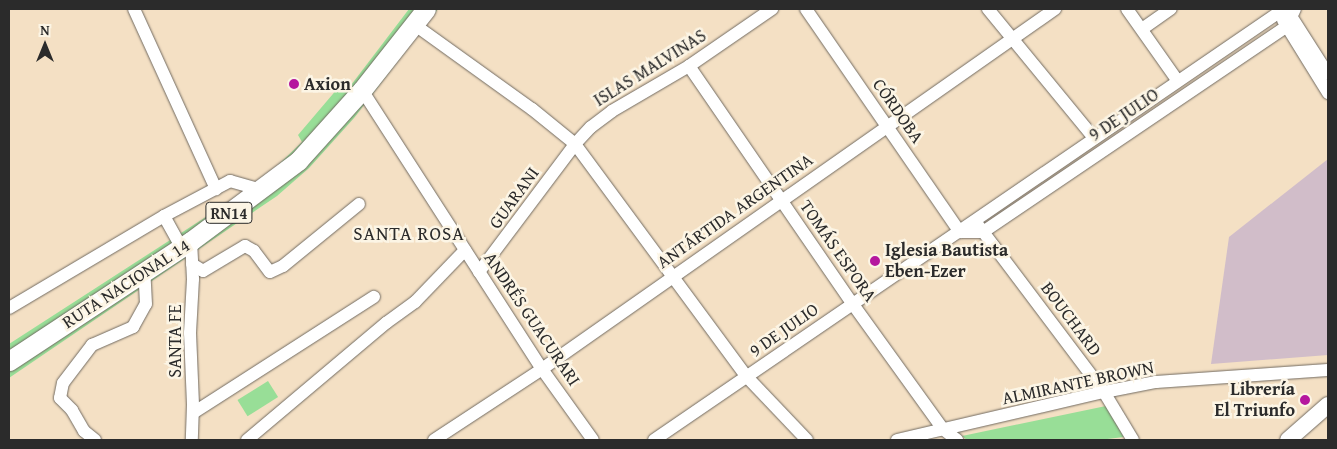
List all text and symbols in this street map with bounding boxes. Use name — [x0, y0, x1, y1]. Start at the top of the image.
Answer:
north arrow — [20, 20, 70, 70]
text: N — [40, 20, 50, 40]
street label: ISLAS MALVINAS — [590, 25, 710, 111]
place label: Axion — [304, 73, 351, 95]
street label: CÓRDOBA — [868, 74, 928, 148]
marker: Axion — [288, 78, 300, 90]
street label: 9 DE JULIO — [1085, 84, 1163, 146]
street label: ANTÁRTIDA ARGENTINA — [653, 149, 817, 273]
street label: GUARANI — [484, 163, 544, 233]
street label: TOMÁS ESPORA — [795, 196, 881, 306]
road number: RN14 — [205, 200, 253, 227]
district label: SANTA ROSA — [352, 223, 466, 245]
street label: RUTA NACIONAL 14 — [58, 235, 194, 333]
place label: Iglesia Bautista Eben-Ezer — [885, 240, 1008, 282]
street label: ANDRÉS GUACURARI — [479, 248, 585, 390]
marker: Iglesia Bautista Eben-Ezer — [869, 255, 881, 267]
street label: BOUCHARD — [1036, 278, 1106, 360]
street label: 9 DE JULIO — [745, 298, 823, 362]
street label: SANTA FE — [164, 304, 186, 378]
street label: ALMIRANTE BROWN — [1000, 356, 1156, 410]
place label: Librería El Triunfo — [1215, 379, 1295, 422]
marker: Librería El Triunfo — [1299, 394, 1311, 406]

